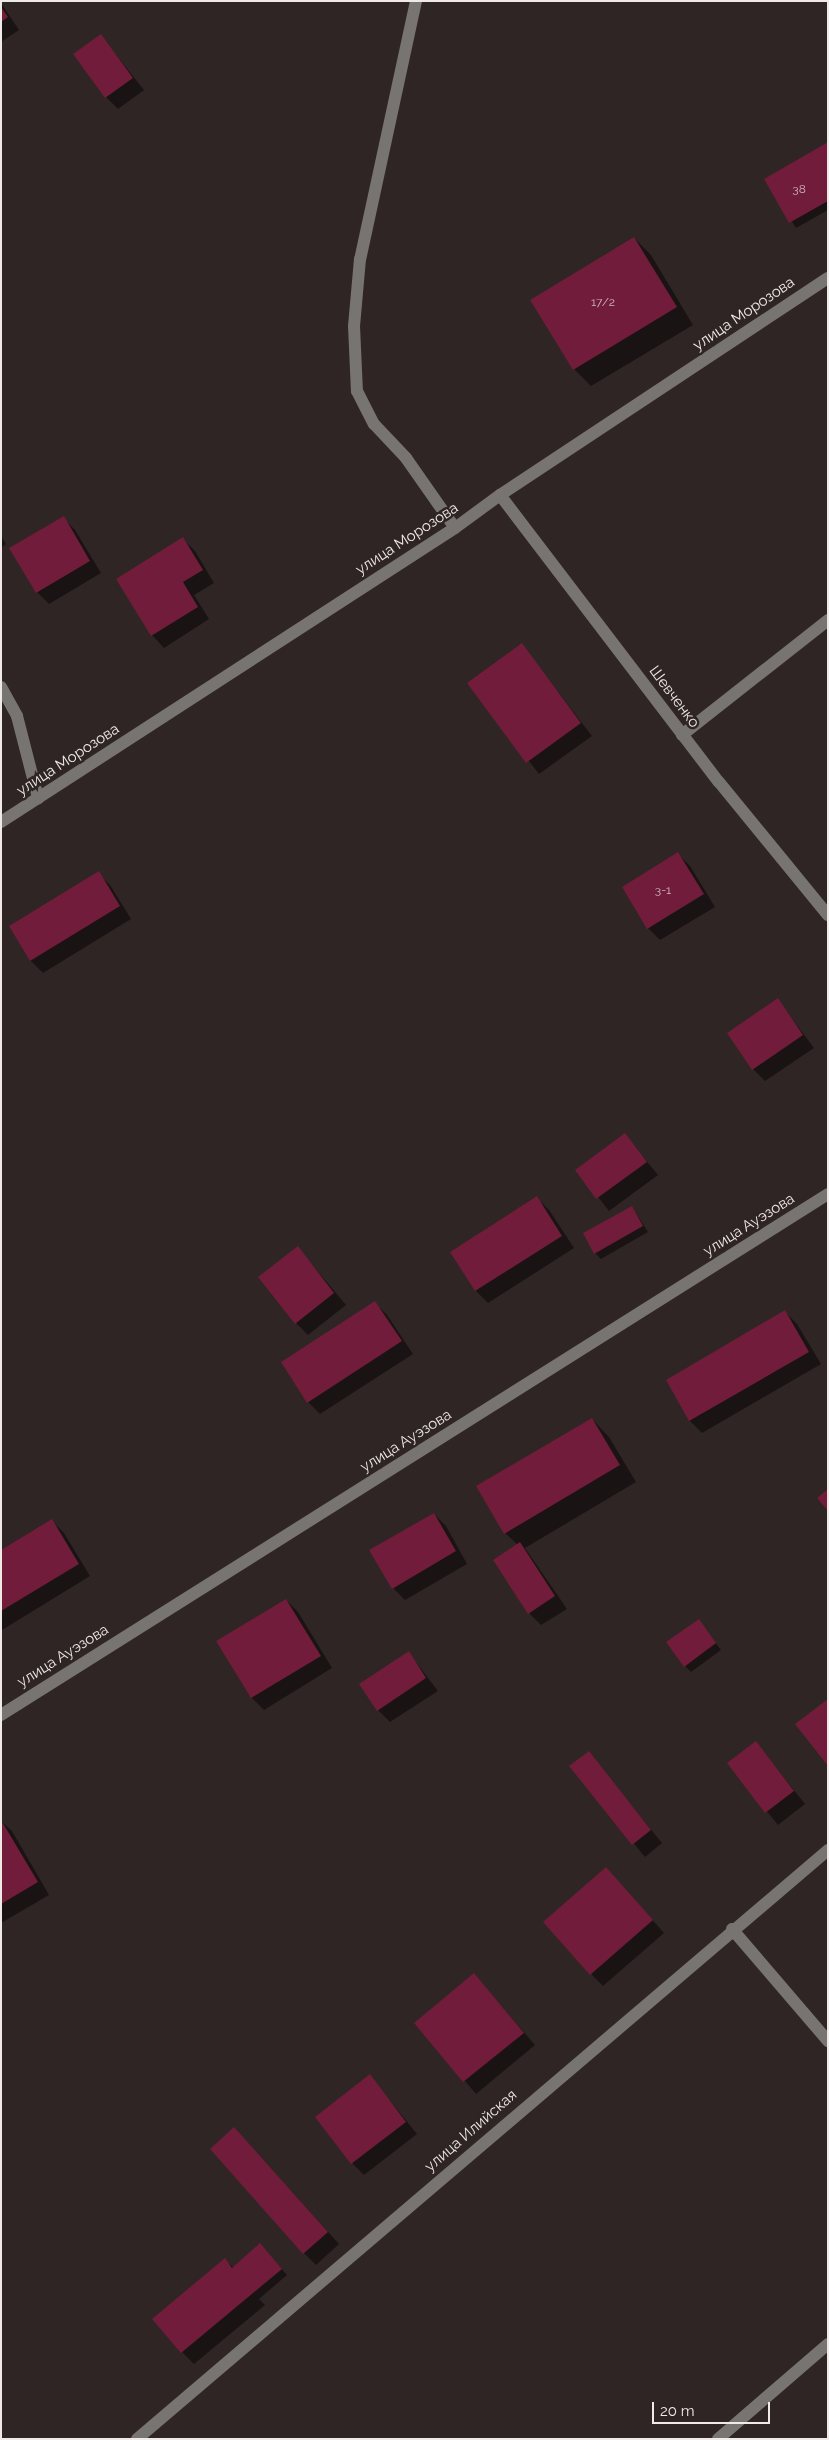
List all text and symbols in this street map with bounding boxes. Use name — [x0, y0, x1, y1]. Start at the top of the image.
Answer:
house number: 38 — [792, 183, 806, 197]
street label: улица Морозова — [690, 273, 798, 355]
house number: 17/2 — [591, 296, 615, 310]
street label: улица Морозова — [352, 499, 462, 579]
street label: Шевченко — [645, 663, 703, 731]
street label: улица Морозова — [13, 720, 123, 800]
house number: 3-1 — [655, 884, 671, 898]
street label: улица Ауэзова — [700, 1190, 798, 1260]
street label: улица Ауэзова — [357, 1406, 455, 1476]
street label: улица Ауэзова — [14, 1621, 112, 1691]
street label: улица Илийская — [421, 2086, 521, 2176]
scale bar — [654, 2392, 772, 2424]
text: 20 m — [660, 2402, 695, 2420]

